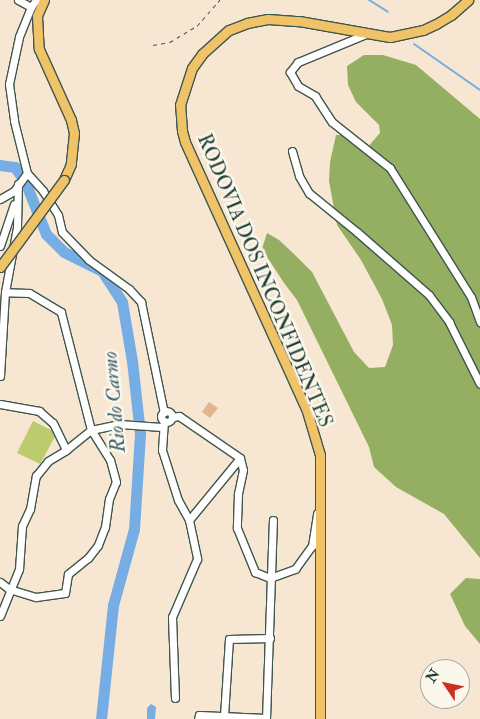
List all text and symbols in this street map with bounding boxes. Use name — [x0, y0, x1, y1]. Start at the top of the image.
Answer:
street label: RODOVIA DOS INCONFIDENTES — [192, 131, 336, 431]
water label: Rio do Carmo — [98, 351, 130, 453]
north arrow — [420, 659, 470, 709]
text: N — [422, 666, 444, 686]

